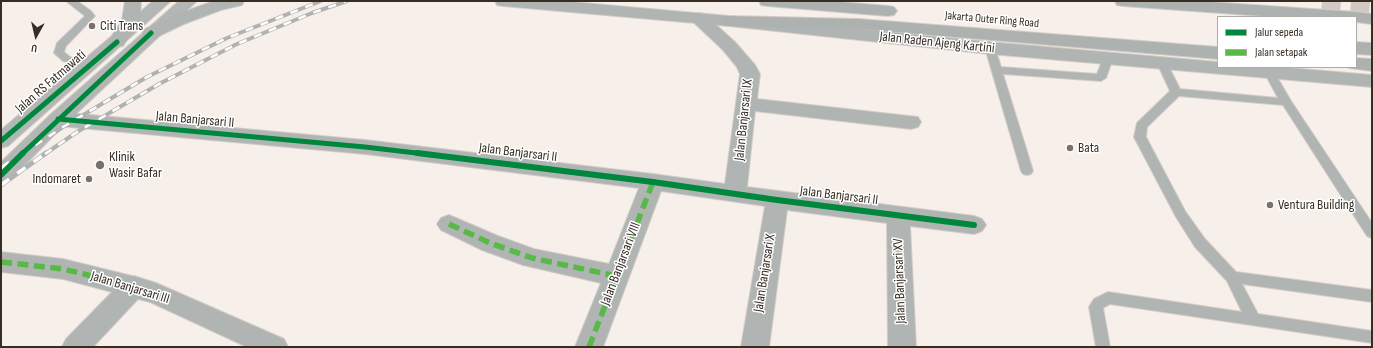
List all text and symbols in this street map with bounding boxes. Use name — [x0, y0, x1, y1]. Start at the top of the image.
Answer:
street label: Jakarta Outer Ring Road — [944, 9, 1040, 31]
north arrow — [16, 16, 56, 56]
legend — [1217, 16, 1357, 68]
place label: Citi Trans — [100, 18, 143, 34]
marker: Citi Trans — [87, 21, 97, 31]
text: Jalur sepeda — [1255, 25, 1303, 40]
street label: Jalan Raden Ajeng Kartini — [879, 29, 995, 57]
text: U — [31, 42, 38, 55]
text: Jalan setapak — [1255, 45, 1307, 60]
street label: Jalan RS Fatmawati — [12, 47, 90, 117]
street label: Jalan Banjarsari IX — [731, 78, 757, 162]
street label: Jalan Banjarsari II — [155, 108, 235, 132]
street label: Jalan Banjarsari II — [478, 140, 558, 166]
place label: Bata — [1078, 140, 1099, 156]
marker: Bata — [1065, 143, 1075, 153]
place label: Klinik Wasir Bafar — [109, 149, 162, 182]
marker: Klinik Wasir Bafar — [94, 159, 106, 171]
place label: Indomaret — [33, 171, 81, 187]
marker: Indomaret — [84, 174, 94, 184]
street label: Jalan Banjarsari II — [799, 183, 879, 209]
place label: Ventura Building — [1278, 197, 1354, 213]
marker: Ventura Building — [1265, 200, 1275, 210]
street label: Jalan Banjarsari VIII — [597, 220, 645, 308]
street label: Jalan Banjarsari X — [751, 233, 779, 313]
street label: Jalan Banjarsari XV — [890, 238, 910, 324]
street label: Jalan Banjarsari III — [89, 268, 171, 308]

